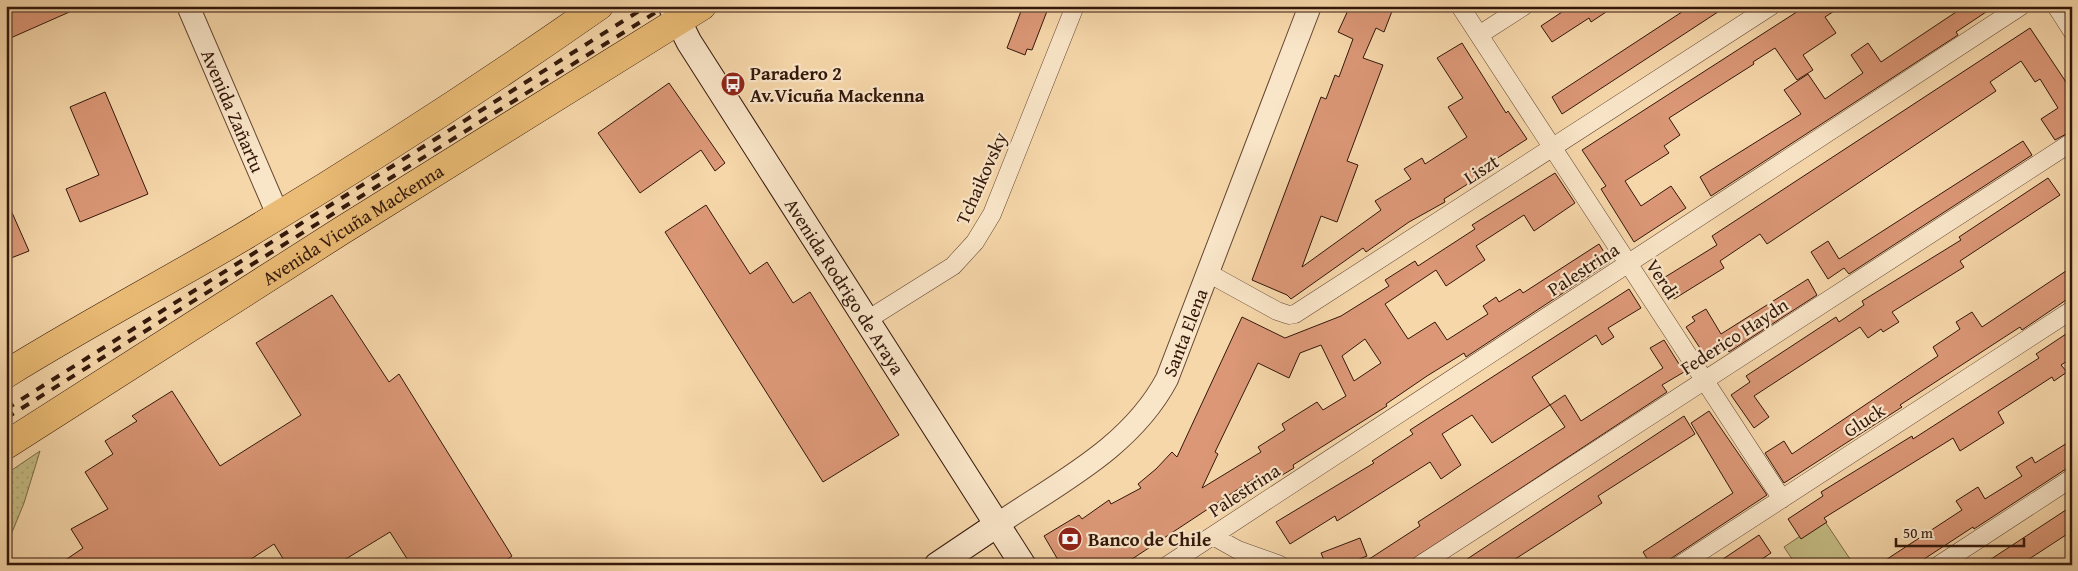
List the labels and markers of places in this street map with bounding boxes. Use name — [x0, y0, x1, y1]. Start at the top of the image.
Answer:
place label: Paradero 2 Av.Vicuña Mackenna — [750, 59, 925, 109]
bus stop icon: Paradero 2 Av.Vicuña Mackenna — [720, 71, 746, 97]
place label: Banco de Chile — [1088, 525, 1211, 553]
bank icon: Banco de Chile — [1057, 526, 1083, 552]

